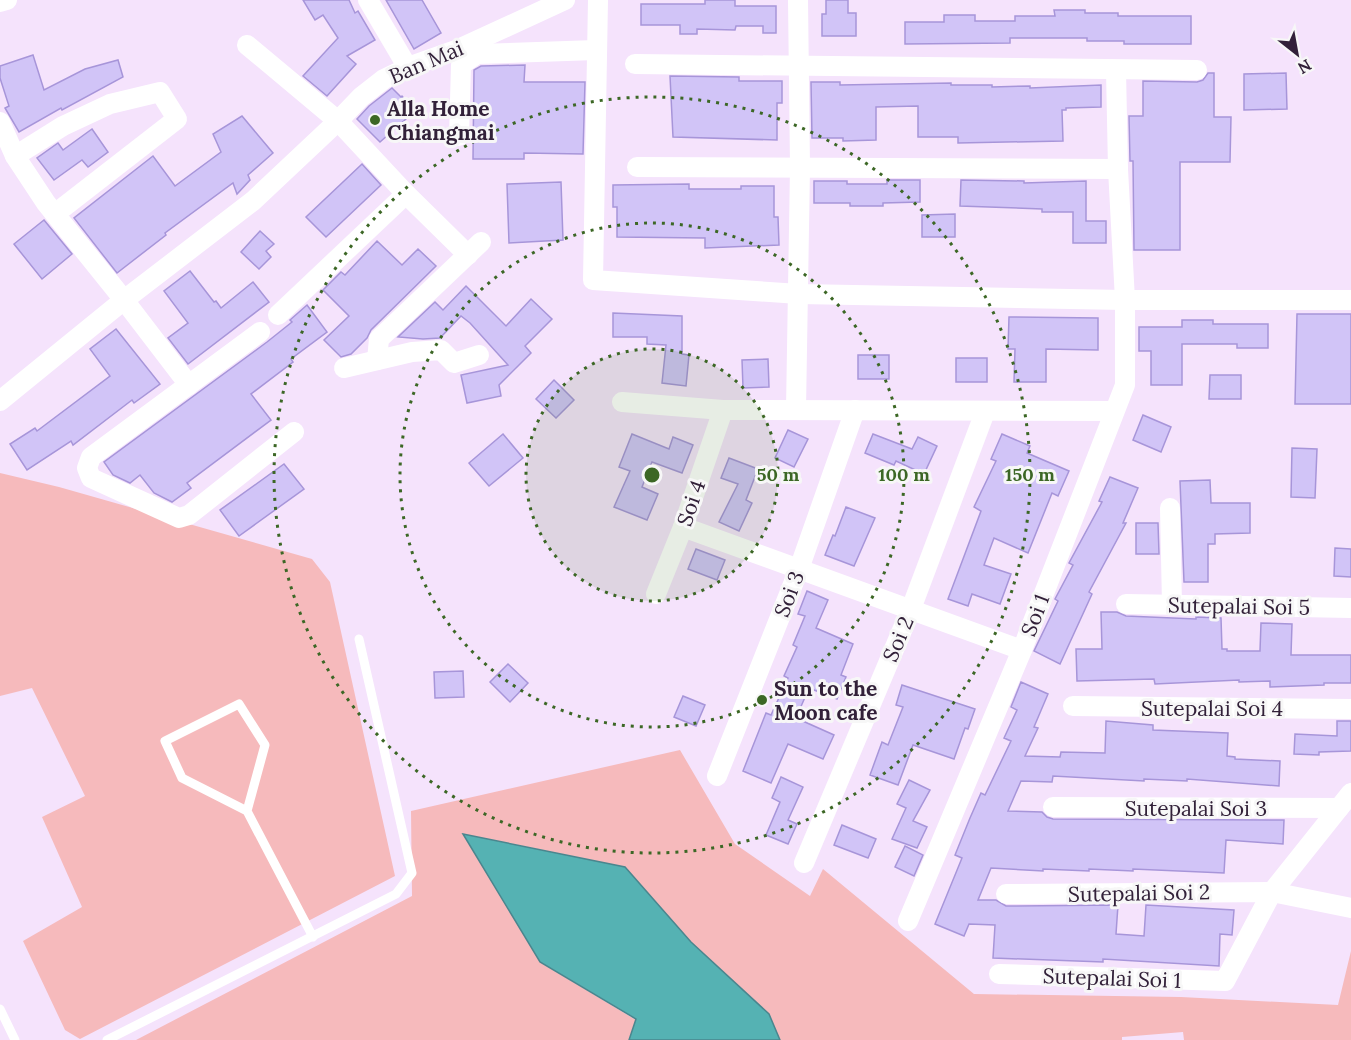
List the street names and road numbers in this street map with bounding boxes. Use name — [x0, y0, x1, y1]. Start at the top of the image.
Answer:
street label: Ban Mai — [385, 34, 467, 90]
street label: Soi 4 — [671, 476, 711, 530]
street label: Soi 3 — [768, 567, 810, 621]
street label: Soi 1 — [1015, 590, 1055, 640]
street label: Sutepalai Soi 5 — [1168, 591, 1310, 621]
street label: Soi 2 — [876, 612, 920, 666]
street label: Sutepalai Soi 4 — [1141, 695, 1283, 722]
street label: Sutepalai Soi 3 — [1125, 795, 1267, 822]
street label: Sutepalai Soi 2 — [1068, 878, 1210, 908]
street label: Sutepalai Soi 1 — [1042, 962, 1182, 994]

